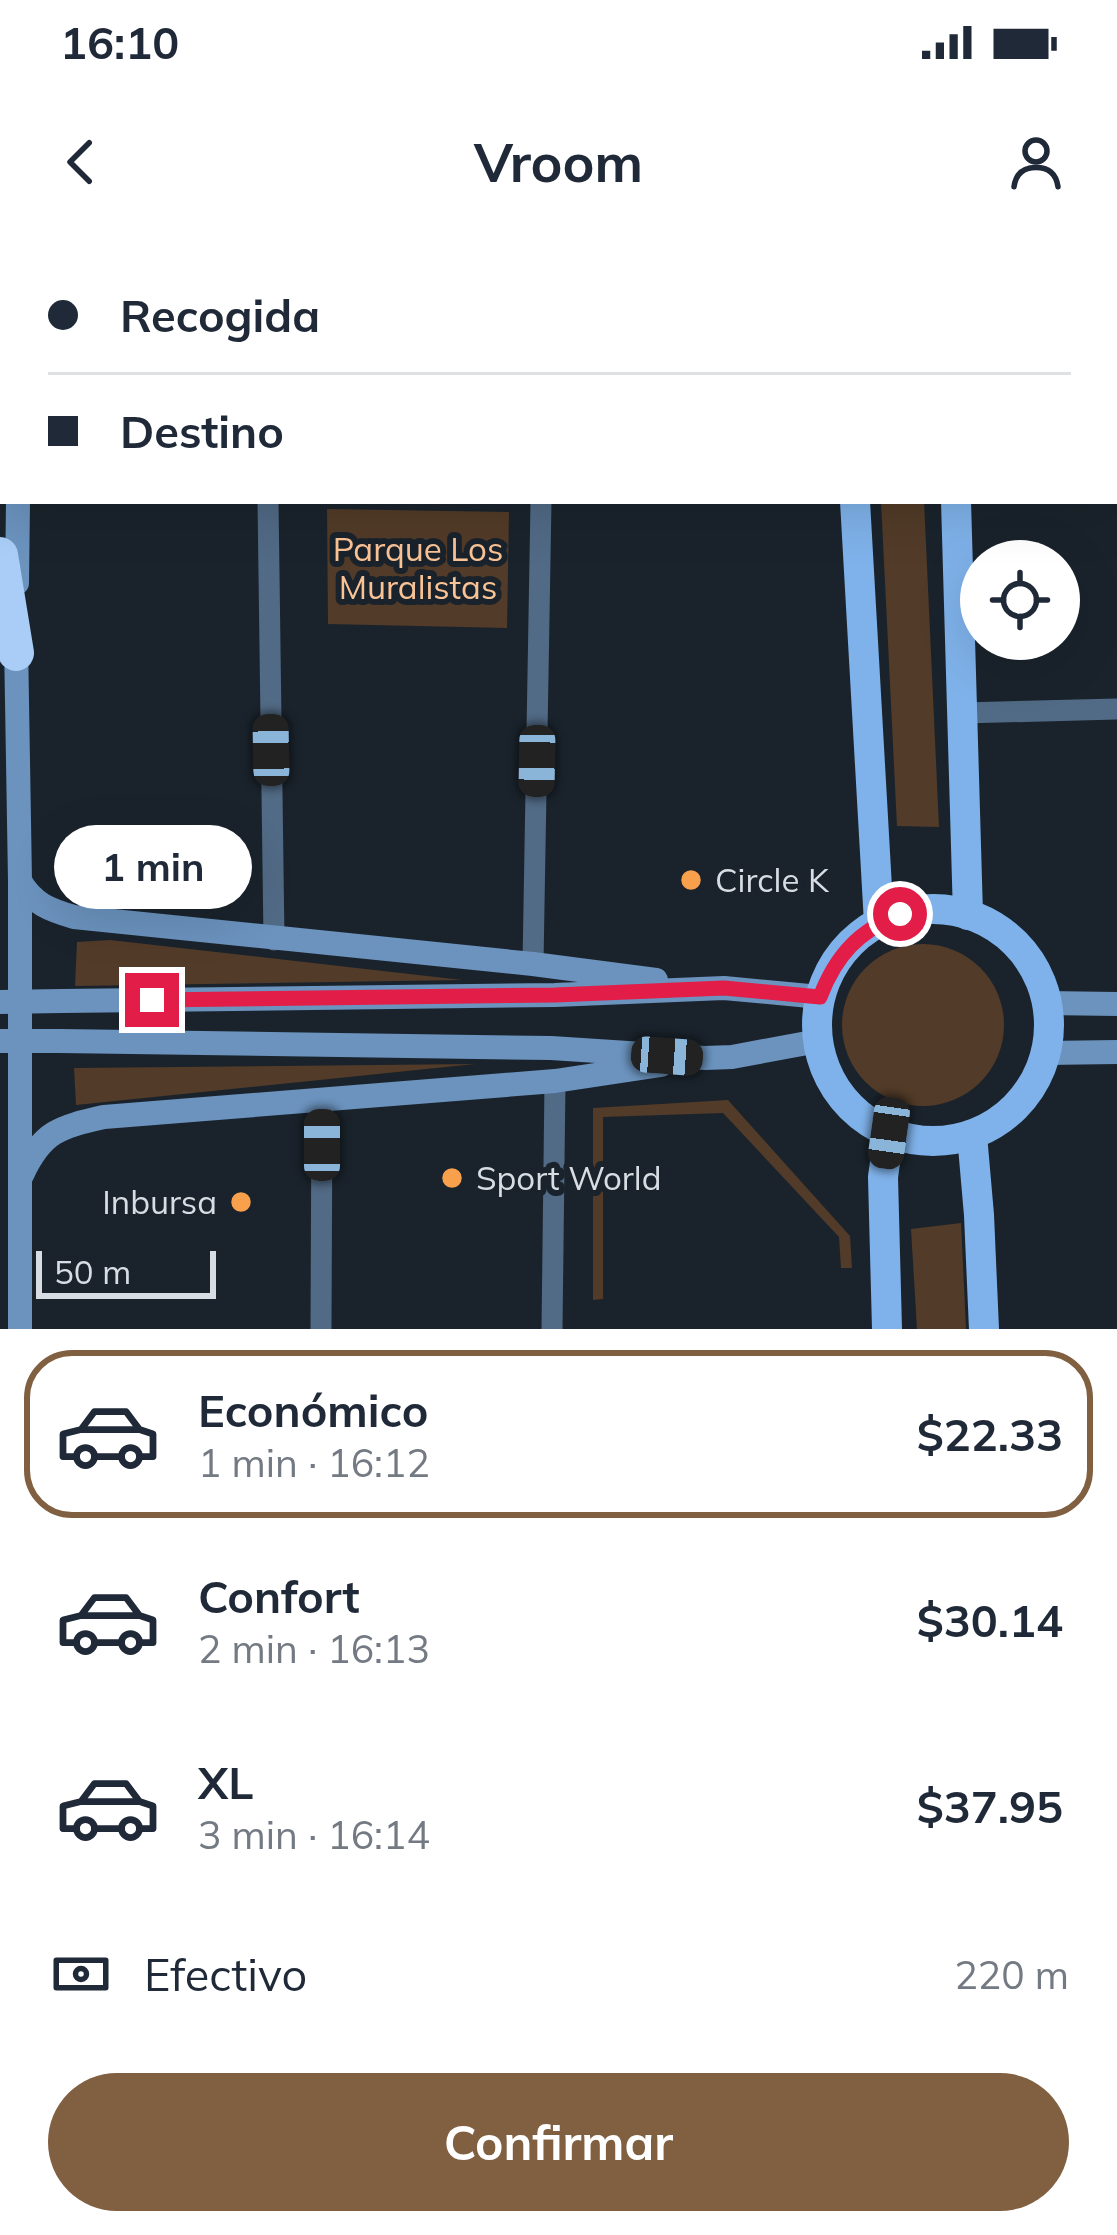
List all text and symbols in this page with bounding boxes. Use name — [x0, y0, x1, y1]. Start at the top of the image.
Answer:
text: 16:10 — [60, 14, 179, 70]
text: Vroom — [474, 128, 643, 196]
icon: back — [48, 129, 114, 195]
icon: person — [1003, 129, 1069, 195]
text: Recogida — [120, 287, 320, 343]
text: Destino — [120, 403, 284, 459]
park label: Parque Los Muralistas — [333, 528, 503, 607]
map controls — [960, 540, 1080, 660]
button: locate — [960, 540, 1080, 660]
car — [252, 714, 290, 786]
car — [518, 725, 556, 797]
callout: 1 min — [53, 826, 251, 910]
text: 1 min — [102, 842, 204, 891]
place label: Circle K — [715, 859, 830, 900]
marker: Circle K — [678, 867, 704, 893]
route start — [873, 887, 927, 941]
route end — [125, 973, 179, 1027]
car — [630, 1036, 704, 1076]
car — [866, 1095, 912, 1171]
car — [304, 1109, 340, 1181]
place label: Sport World — [476, 1157, 661, 1198]
marker: Sport World — [439, 1165, 465, 1191]
place label: Inbursa — [102, 1181, 217, 1222]
marker: Inbursa — [228, 1189, 254, 1215]
scale bar — [36, 1245, 216, 1298]
text: 50 m — [54, 1251, 131, 1292]
icon: car — [54, 1380, 162, 1488]
text: Económico — [198, 1382, 428, 1438]
text: $22.33 — [917, 1406, 1063, 1462]
text: 1 min · 16:12 — [198, 1438, 430, 1487]
icon: car — [54, 1566, 162, 1674]
text: Confort — [198, 1568, 360, 1624]
text: $30.14 — [917, 1592, 1063, 1648]
text: 2 min · 16:13 — [198, 1624, 430, 1673]
icon: car — [54, 1752, 162, 1860]
text: XL — [198, 1754, 253, 1810]
text: $37.95 — [917, 1778, 1063, 1834]
text: 3 min · 16:14 — [198, 1810, 430, 1859]
icon: cash — [48, 1941, 114, 2007]
text: Efectivo — [144, 1946, 307, 2002]
text: 220 m — [954, 1950, 1069, 1999]
button: Confirmar — [48, 2073, 1069, 2211]

